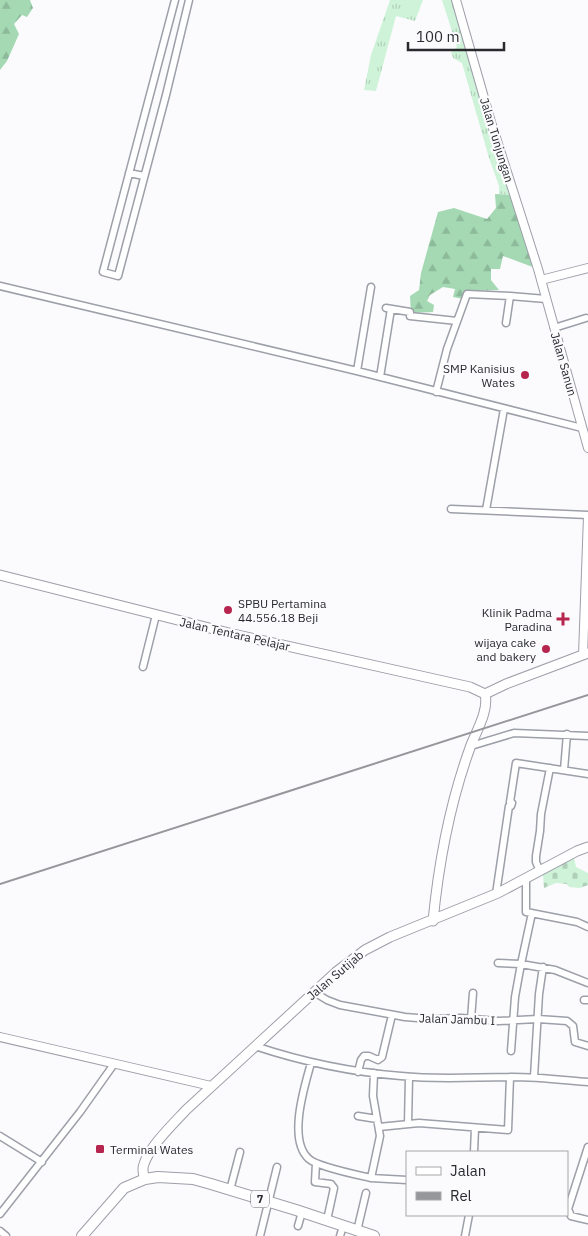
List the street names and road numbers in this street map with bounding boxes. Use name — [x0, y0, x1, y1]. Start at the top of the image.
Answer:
street label: Jalan Tunjungan — [477, 96, 517, 184]
street label: Jalan Sanun — [548, 330, 580, 398]
street label: Jalan Tentara Pelajar — [178, 614, 292, 654]
street label: Jalan Sutijab — [304, 947, 366, 1003]
street label: Jalan Jambu I — [419, 1010, 496, 1028]
road number: 7 — [251, 1190, 269, 1208]

